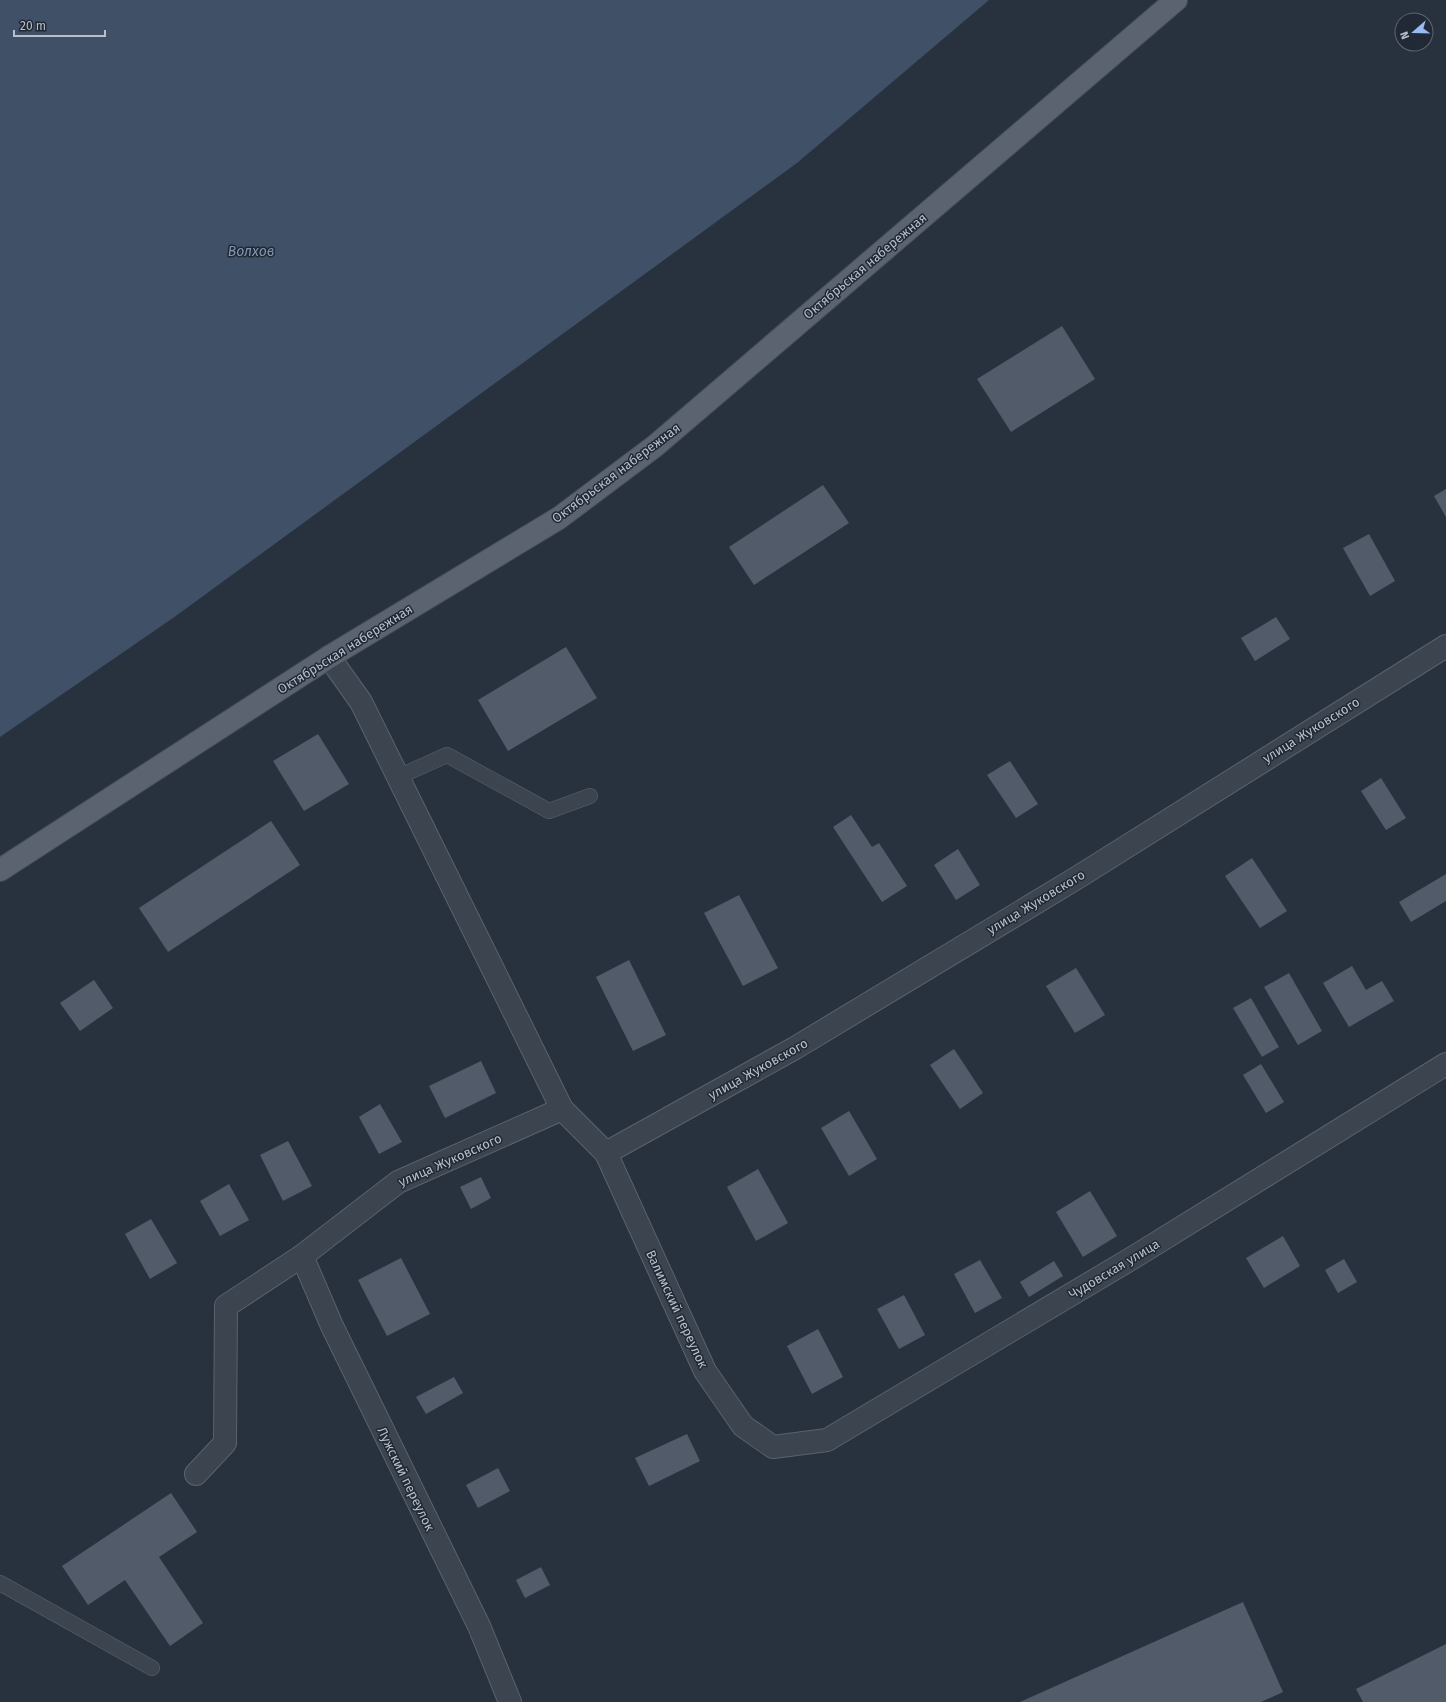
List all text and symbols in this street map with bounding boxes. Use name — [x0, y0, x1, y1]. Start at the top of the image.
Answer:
scale bar — [14, 12, 105, 38]
north arrow — [1394, 12, 1434, 52]
text: 20 m — [20, 19, 46, 33]
text: N — [1398, 30, 1412, 41]
street label: Октябрьская набережная — [800, 210, 930, 322]
water label: Волхов — [228, 243, 274, 260]
street label: Октябрьская набережная — [549, 420, 683, 526]
street label: Октябрьская набережная — [275, 601, 415, 697]
street label: улица Жуковского — [1260, 694, 1362, 766]
street label: улица Жуковского — [984, 867, 1088, 937]
street label: улица Жуковского — [706, 1035, 810, 1103]
street label: улица Жуковского — [396, 1130, 504, 1190]
street label: Чудовская улица — [1066, 1236, 1162, 1302]
street label: Валимский переулок — [643, 1248, 711, 1371]
street label: Лужский переулок — [374, 1425, 438, 1534]

